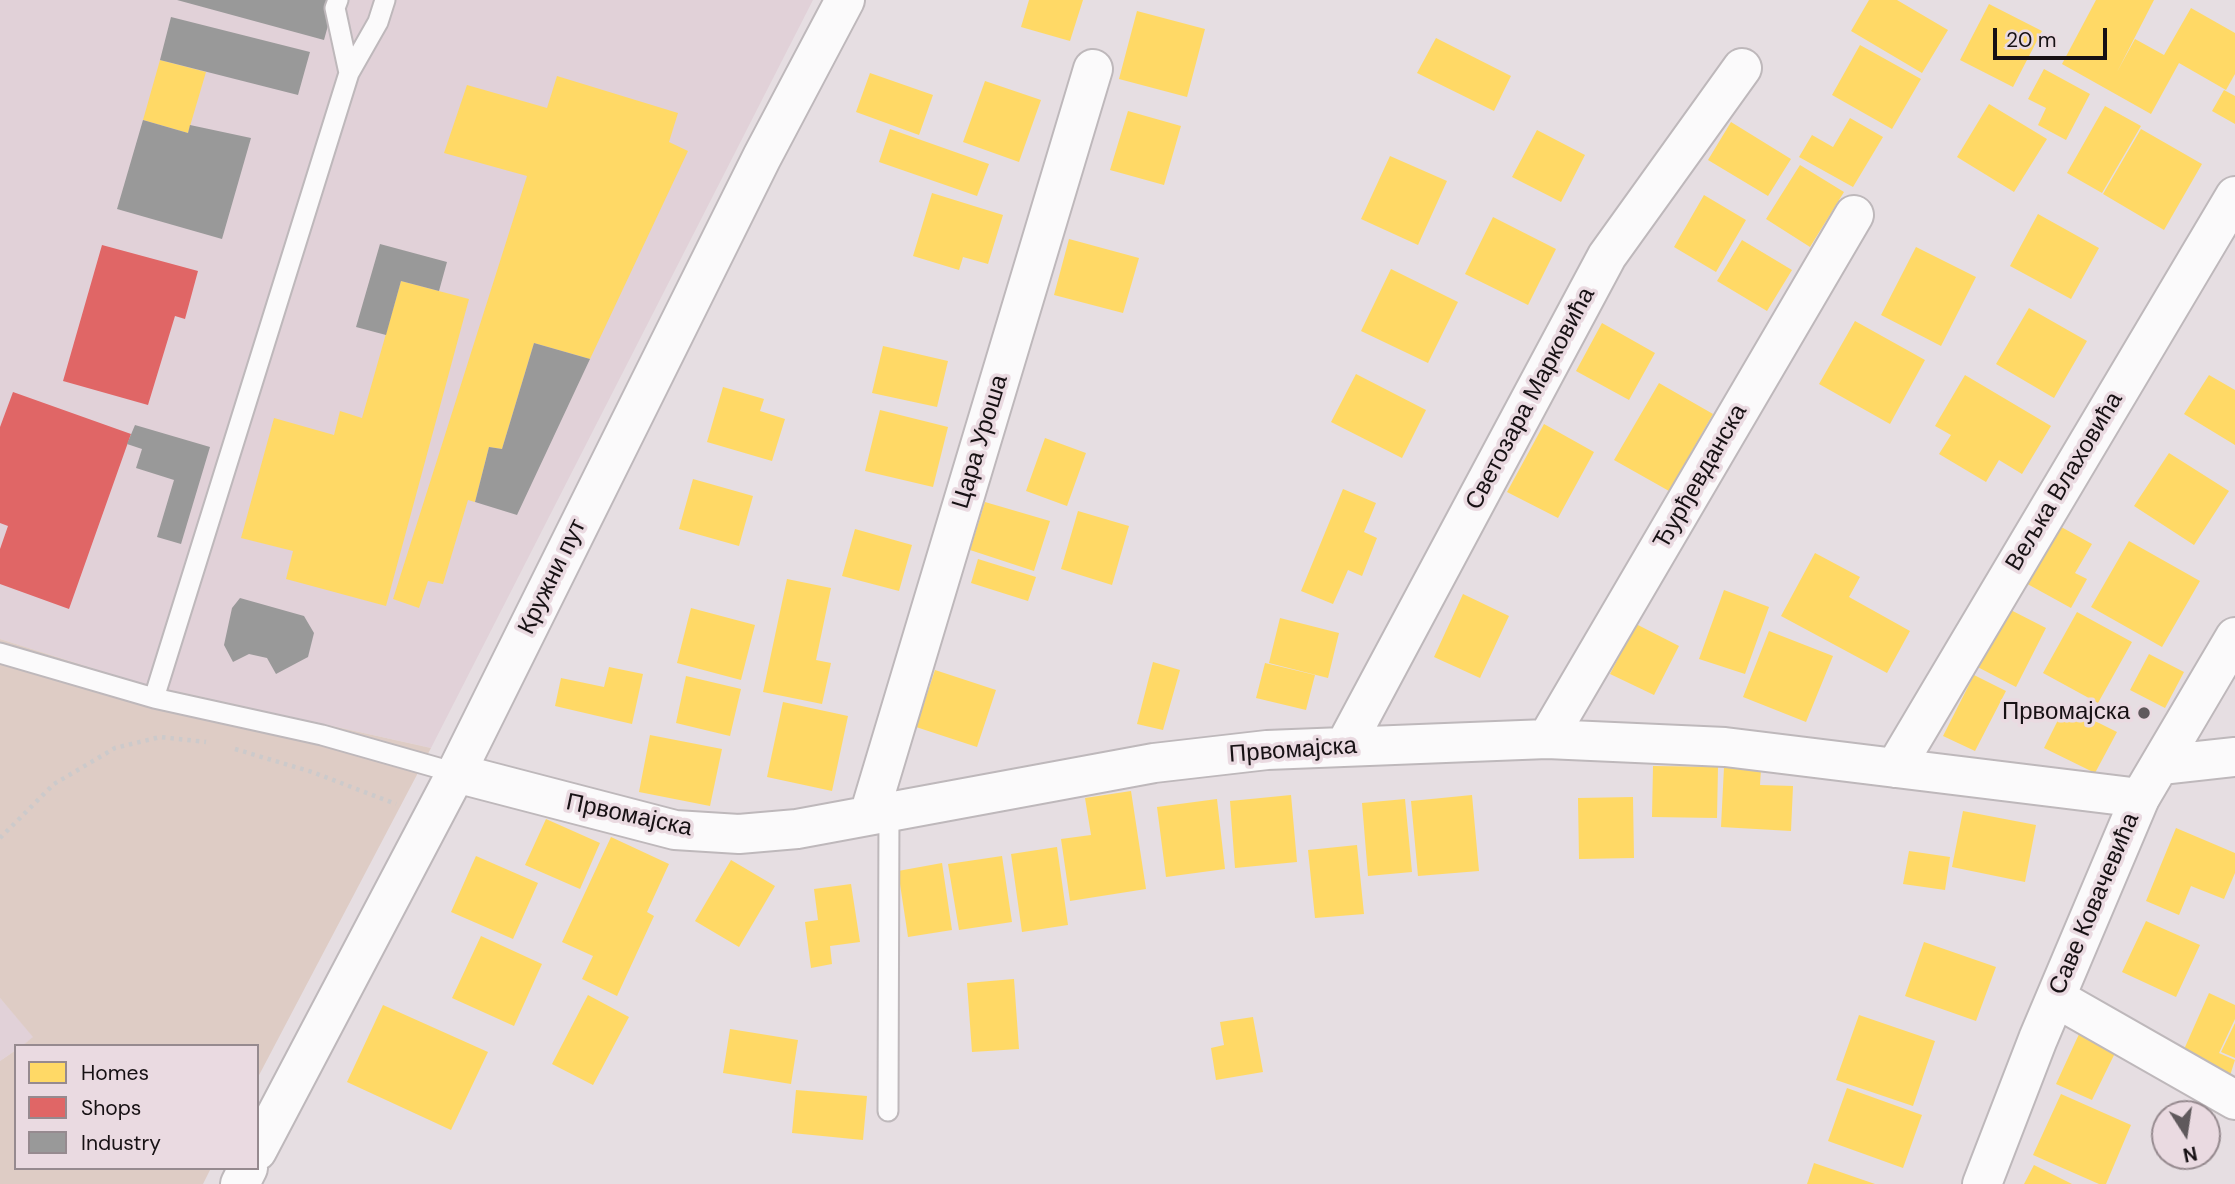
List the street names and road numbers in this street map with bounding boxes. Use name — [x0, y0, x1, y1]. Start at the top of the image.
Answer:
street label: Светозара Марковића — [1460, 283, 1602, 515]
street label: Цара Уроша — [947, 372, 1015, 512]
street label: Вељка Влаховића — [2000, 388, 2130, 576]
street label: Ђурђевданска — [1648, 400, 1754, 554]
street label: Кружни пут — [513, 515, 593, 639]
street label: Првомајска — [1228, 732, 1358, 770]
street label: Првомајска — [563, 789, 695, 843]
street label: Саве Ковачевића — [2044, 809, 2146, 999]

